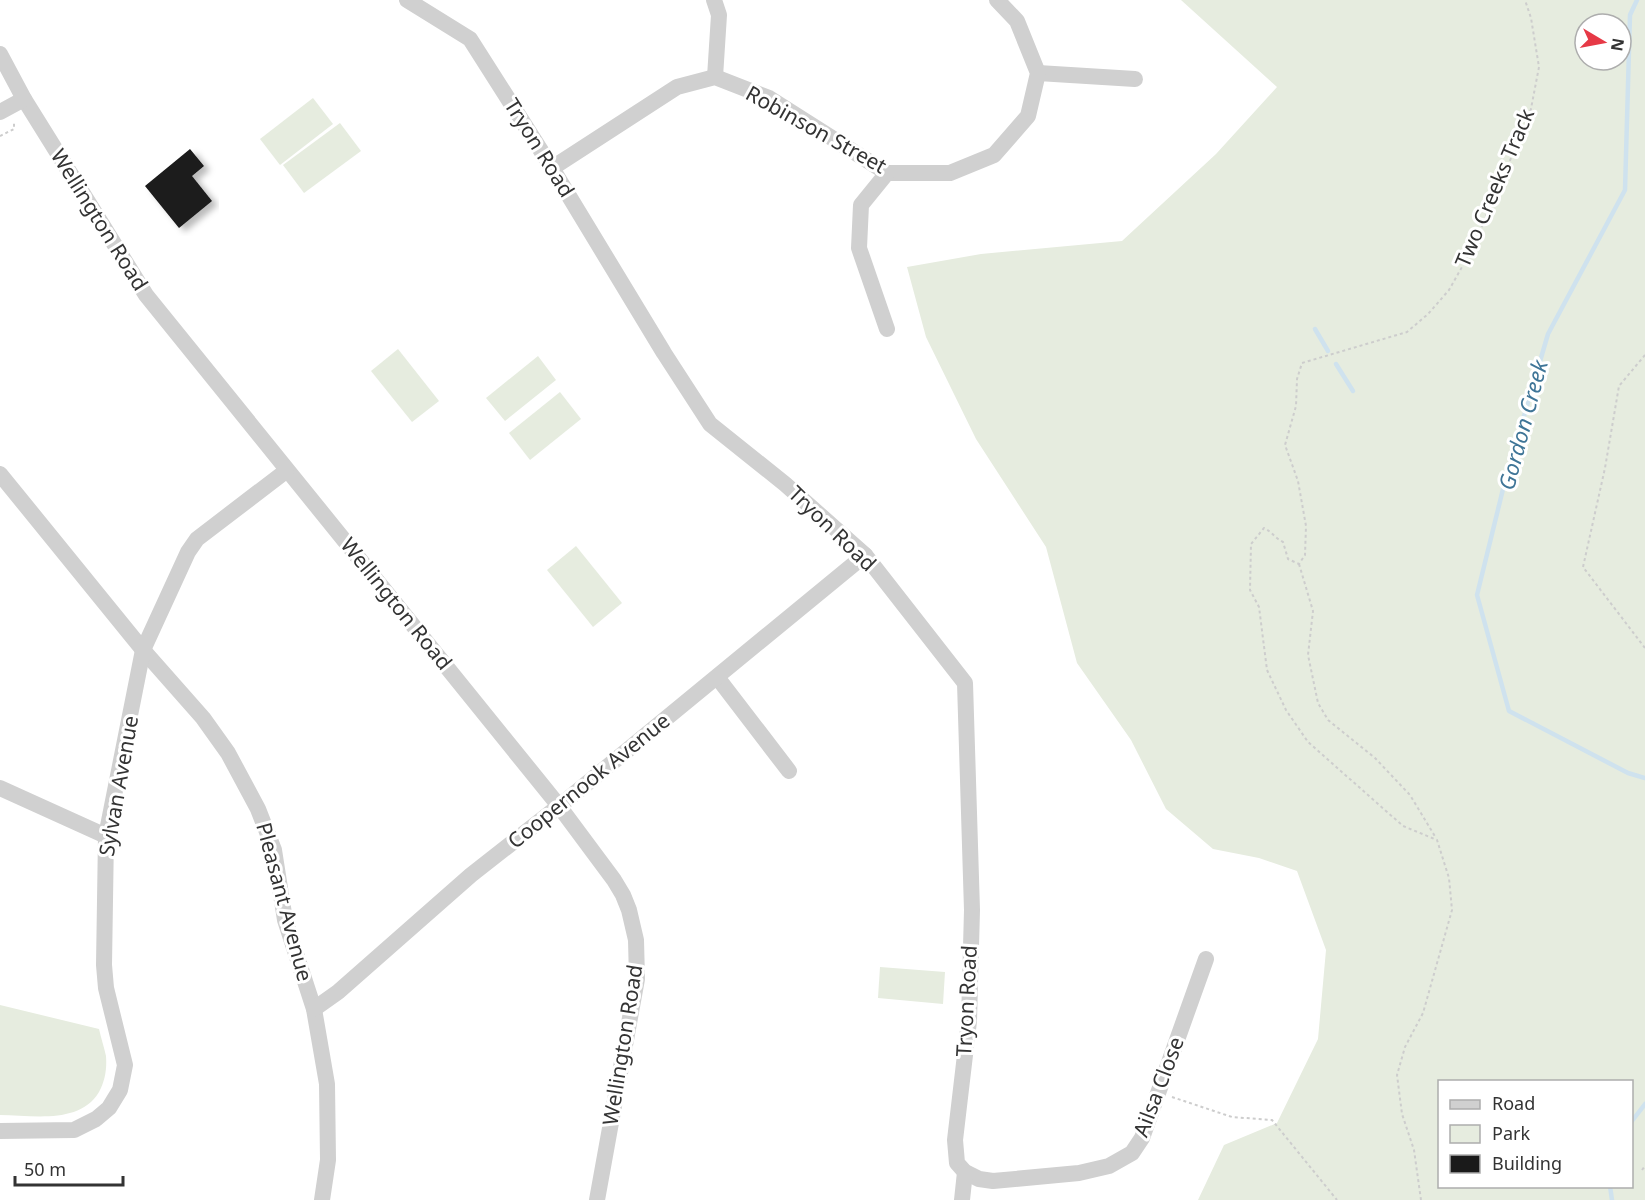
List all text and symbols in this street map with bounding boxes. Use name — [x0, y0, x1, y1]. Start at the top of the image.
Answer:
north arrow — [1573, 12, 1633, 72]
text: N — [1606, 36, 1630, 53]
street label: Robinson Street — [741, 79, 892, 180]
street label: Tryon Road — [498, 93, 581, 202]
street label: Two Creeks Track — [1448, 103, 1540, 271]
street label: Wellington Road — [45, 143, 155, 296]
water label: Gordon Creek — [1490, 355, 1554, 493]
street label: Tryon Road — [783, 479, 883, 577]
street label: Wellington Road — [335, 531, 459, 675]
street label: Coopernook Avenue — [501, 706, 675, 854]
street label: Sylvan Avenue — [92, 713, 144, 858]
street label: Pleasant Avenue — [250, 819, 320, 984]
street label: Tryon Road — [949, 944, 983, 1057]
street label: Wellington Road — [595, 963, 649, 1127]
street label: Ailsa Close — [1126, 1033, 1190, 1141]
legend — [1438, 1080, 1633, 1188]
text: Road — [1492, 1091, 1535, 1115]
text: Park — [1492, 1121, 1530, 1145]
scale bar — [15, 1149, 123, 1187]
text: Building — [1492, 1151, 1562, 1175]
text: 50 m — [24, 1157, 66, 1181]

